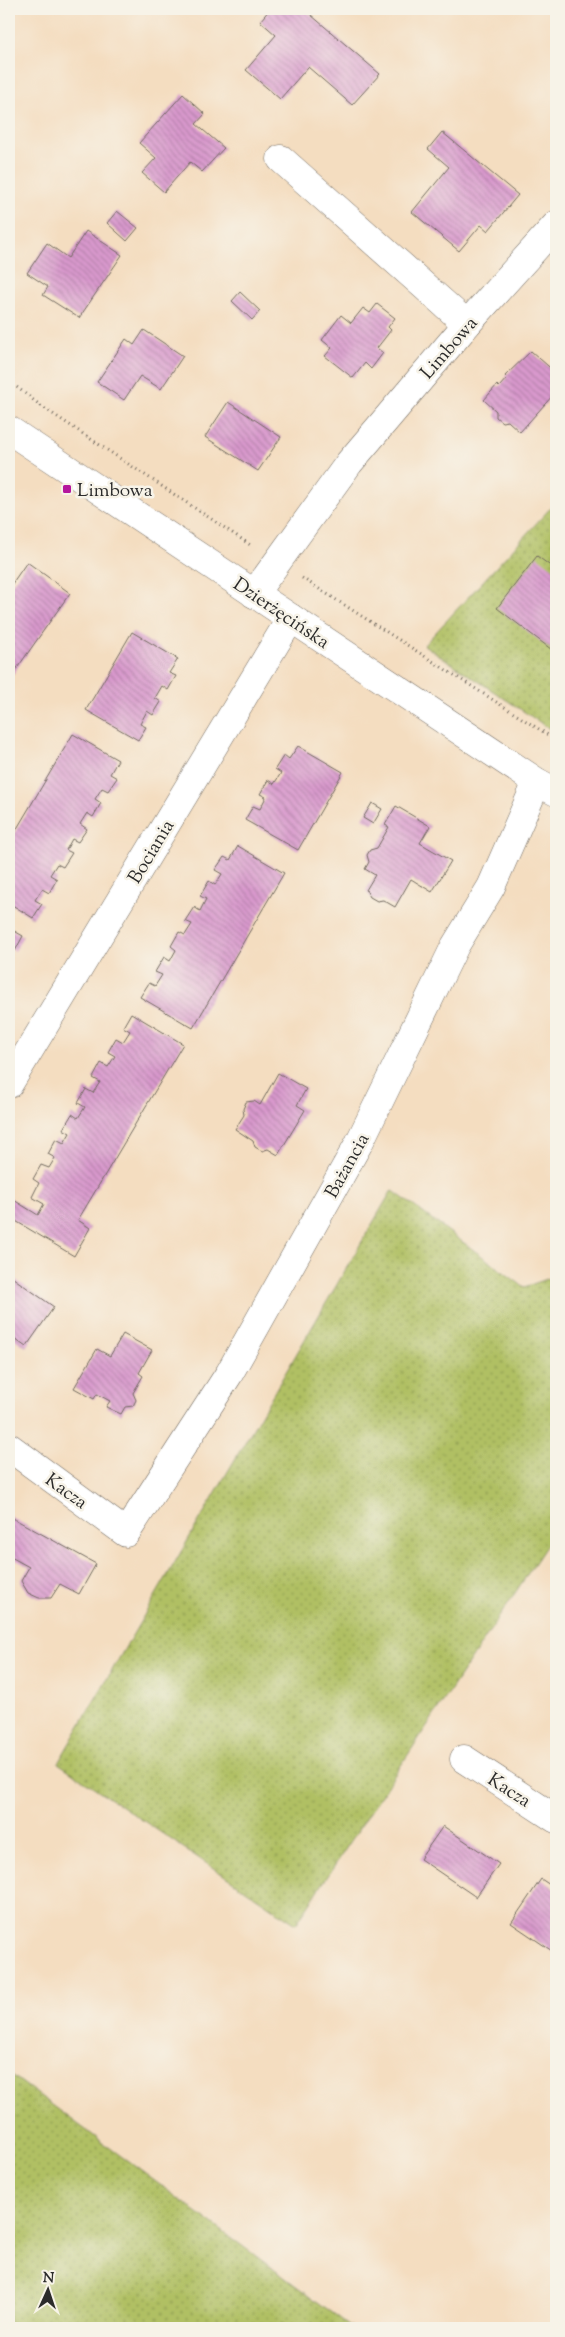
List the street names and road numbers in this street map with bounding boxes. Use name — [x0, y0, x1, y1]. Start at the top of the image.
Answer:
street label: Limbowa — [415, 311, 485, 386]
street label: Dzierżęcińska — [227, 572, 335, 657]
street label: Bociania — [122, 815, 182, 889]
street label: Bażancia — [319, 1129, 377, 1204]
street label: Kacza — [39, 1467, 93, 1517]
street label: Kacza — [482, 1767, 536, 1815]

